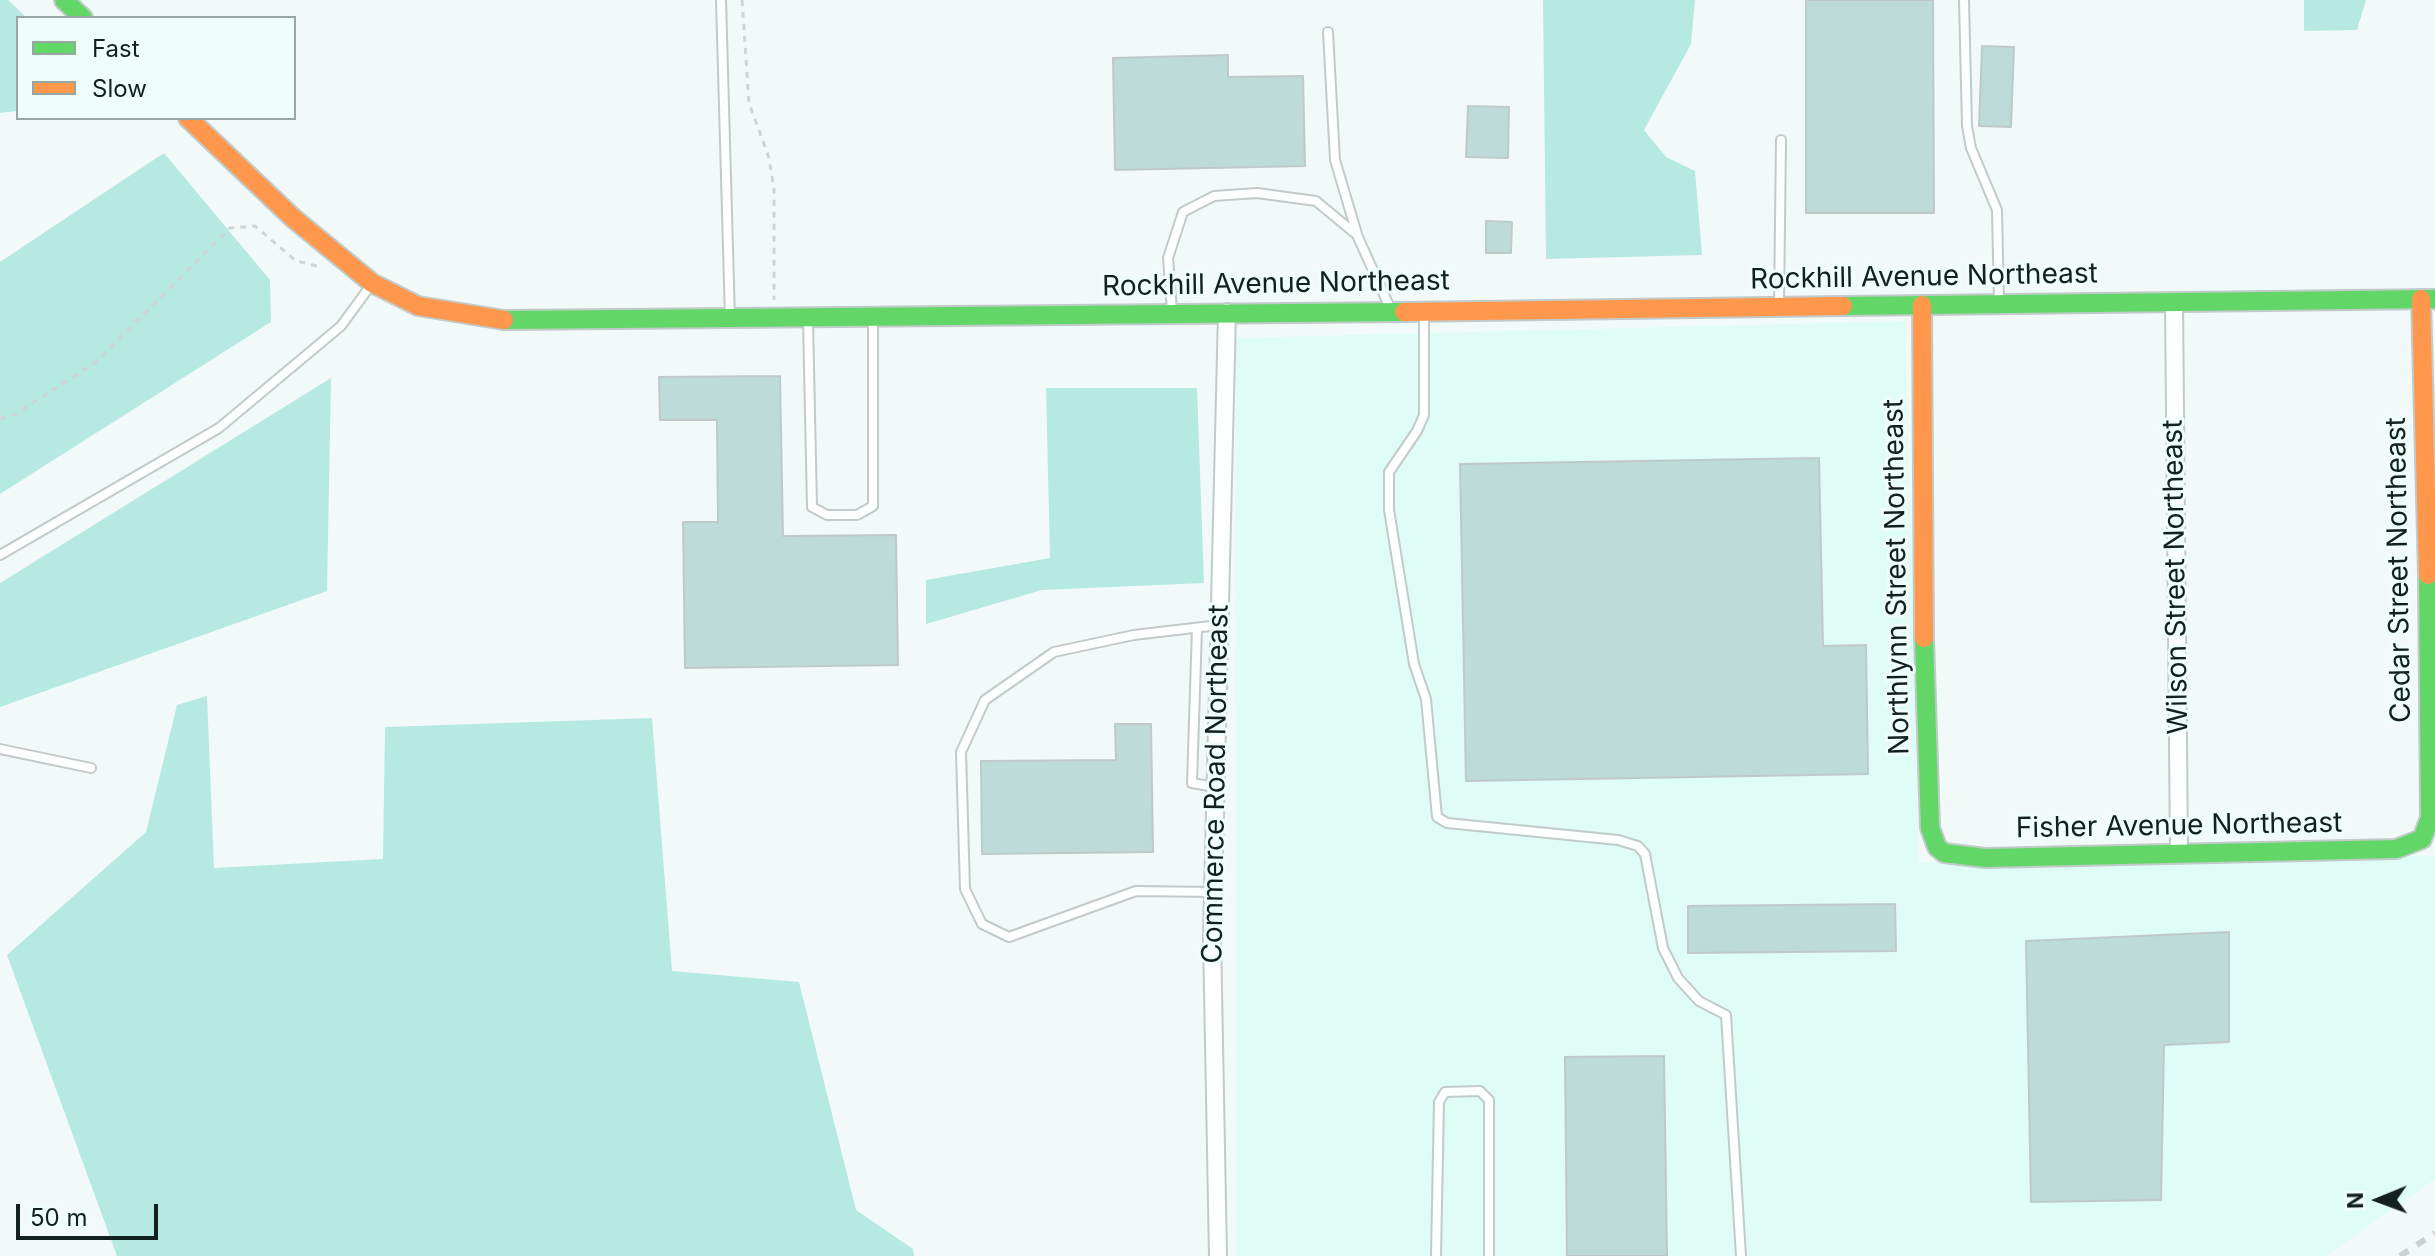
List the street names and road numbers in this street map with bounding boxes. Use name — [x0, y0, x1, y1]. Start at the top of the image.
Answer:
street label: Rockhill Avenue Northeast — [1750, 257, 2098, 297]
street label: Rockhill Avenue Northeast — [1102, 264, 1450, 304]
street label: Northlynn Street Northeast — [1877, 399, 1917, 755]
street label: Cedar Street Northeast — [2380, 417, 2418, 723]
street label: Wilson Street Northeast — [2156, 419, 2196, 735]
street label: Commerce Road Northeast — [1196, 604, 1236, 964]
street label: Fisher Avenue Northeast — [2016, 806, 2342, 846]

